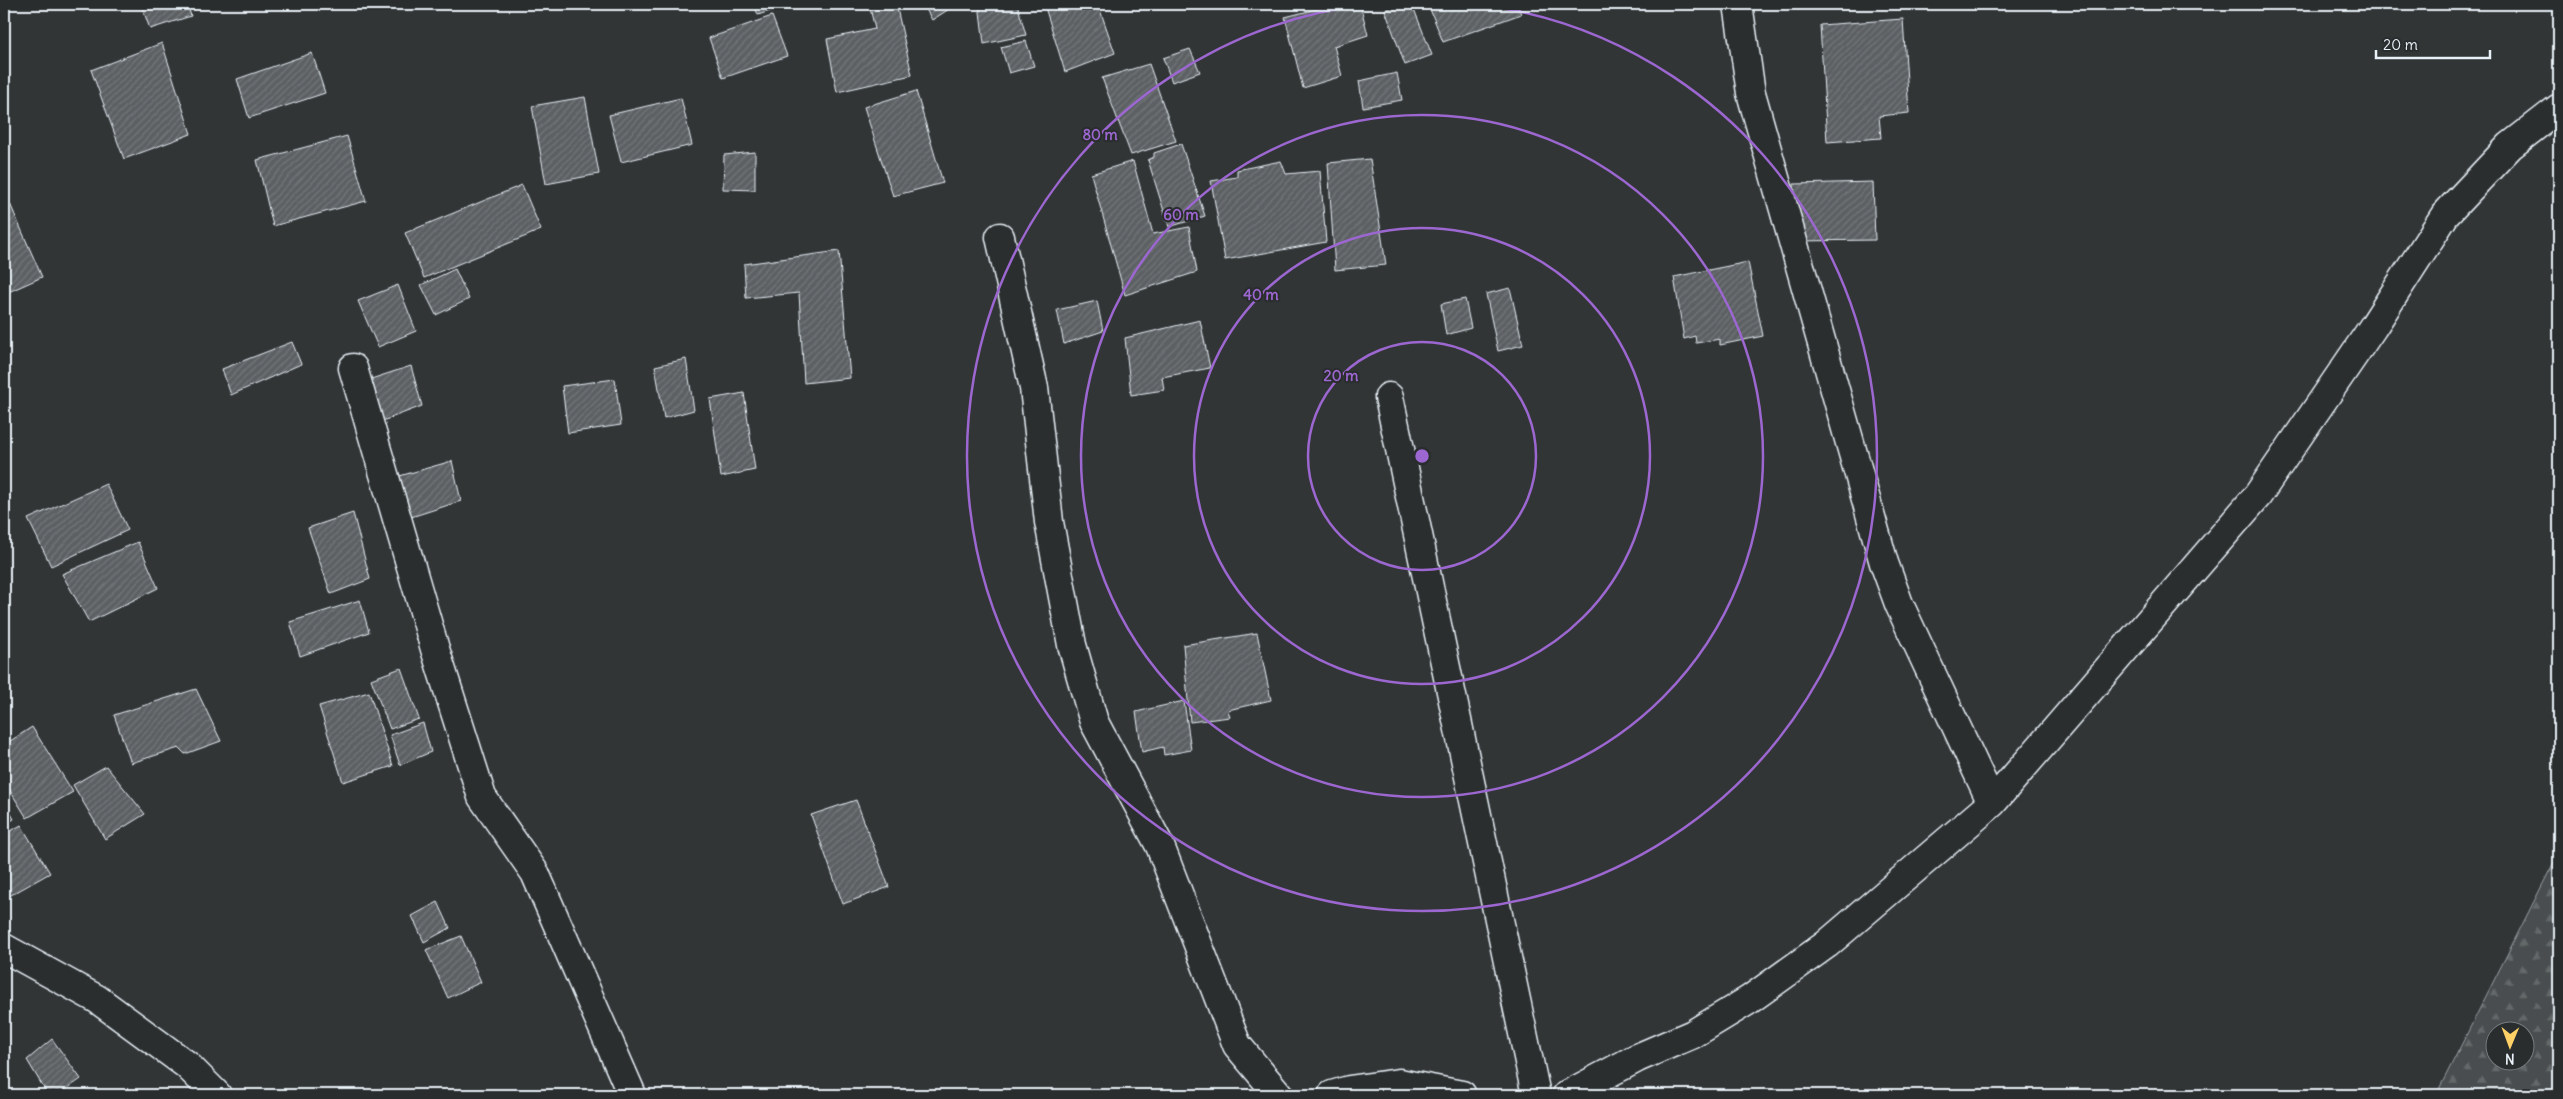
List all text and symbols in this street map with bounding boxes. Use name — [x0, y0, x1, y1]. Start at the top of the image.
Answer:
scale bar — [2376, 28, 2489, 60]
text: 20 m — [2383, 35, 2418, 54]
text: 80 m — [1082, 125, 1118, 144]
text: 60 m — [1163, 205, 1199, 224]
text: 40 m — [1243, 285, 1279, 304]
text: 20 m — [1324, 366, 1358, 385]
centre of rings — [1413, 447, 1431, 465]
north arrow — [2486, 1022, 2536, 1072]
text: N — [2505, 1050, 2515, 1068]

